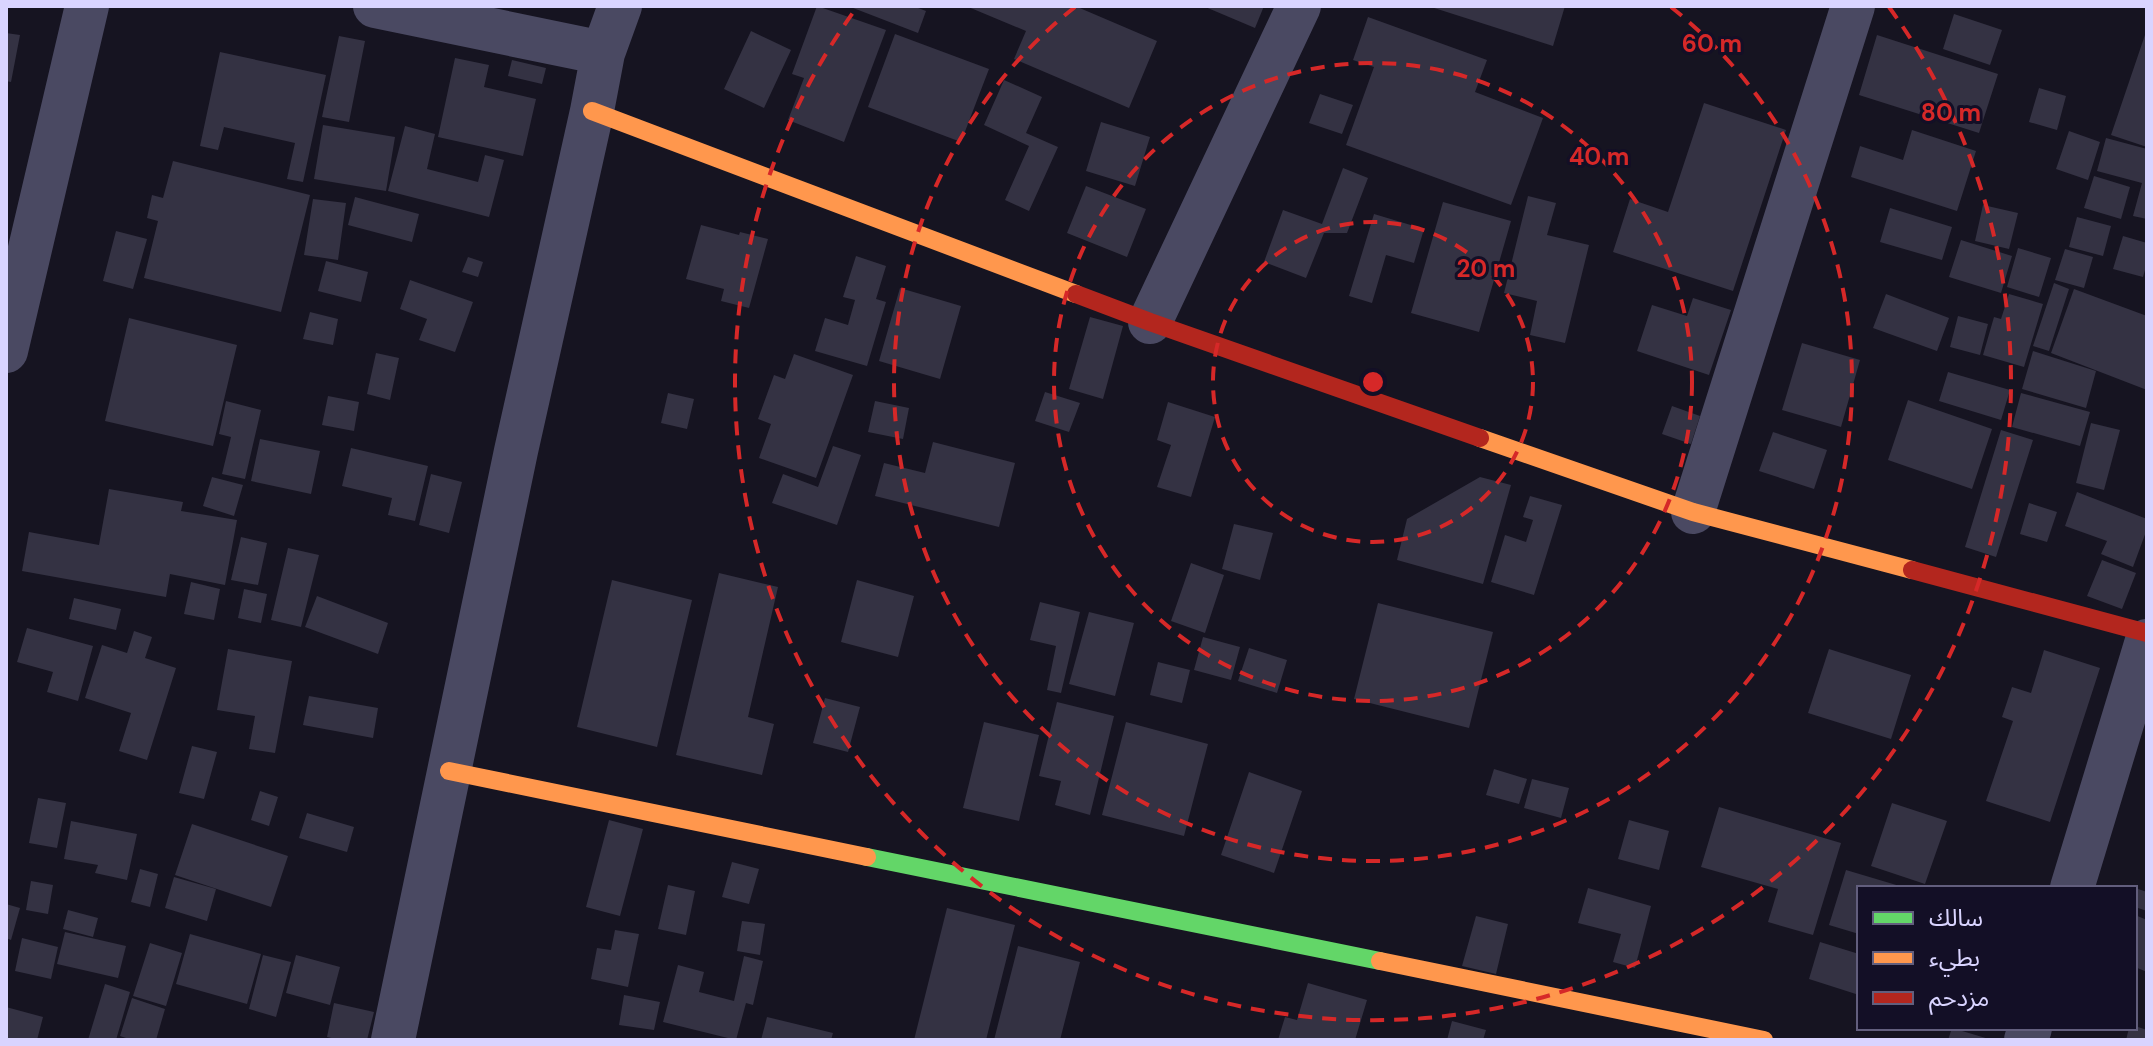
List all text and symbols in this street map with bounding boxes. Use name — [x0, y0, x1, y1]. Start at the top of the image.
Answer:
text: 60 m — [1682, 28, 1742, 59]
text: 80 m — [1921, 97, 1981, 128]
text: 40 m — [1569, 141, 1629, 172]
text: 20 m — [1457, 253, 1515, 284]
centre of rings — [1359, 368, 1387, 396]
legend — [1857, 886, 2137, 1030]
text: سالك — [1929, 902, 1983, 933]
text: بطيء — [1929, 942, 1980, 977]
text: مزدحم — [1929, 982, 1989, 1015]

